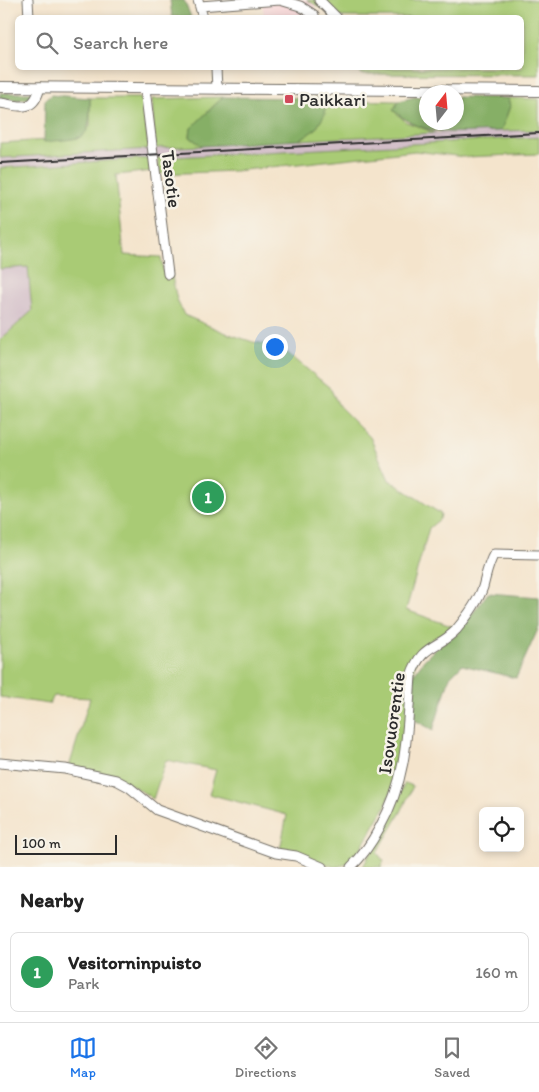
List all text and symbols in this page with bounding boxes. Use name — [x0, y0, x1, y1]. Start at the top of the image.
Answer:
search box — [15, 15, 524, 70]
icon: search — [33, 29, 61, 57]
text: Search here — [73, 31, 168, 54]
north arrow — [419, 85, 464, 130]
place label: Paikkari — [299, 88, 366, 111]
marker: Paikkari — [283, 93, 295, 105]
street label: Tasotie — [157, 149, 186, 209]
your location — [262, 334, 288, 360]
pin: 1 — [192, 478, 224, 516]
street label: Isovuorentie — [373, 671, 410, 775]
map controls — [479, 807, 524, 852]
button: locate — [479, 807, 524, 852]
scale bar — [15, 832, 118, 855]
text: 100 m — [22, 835, 61, 852]
text: Nearby — [20, 887, 84, 912]
text: Vesitorninpuisto — [68, 951, 201, 974]
text: 1 — [33, 963, 41, 982]
text: 160 m — [475, 963, 518, 982]
text: Park — [68, 974, 99, 993]
tab: Map — [69, 1034, 97, 1081]
tab: Directions — [235, 1034, 296, 1081]
tab: Saved — [434, 1034, 470, 1081]

